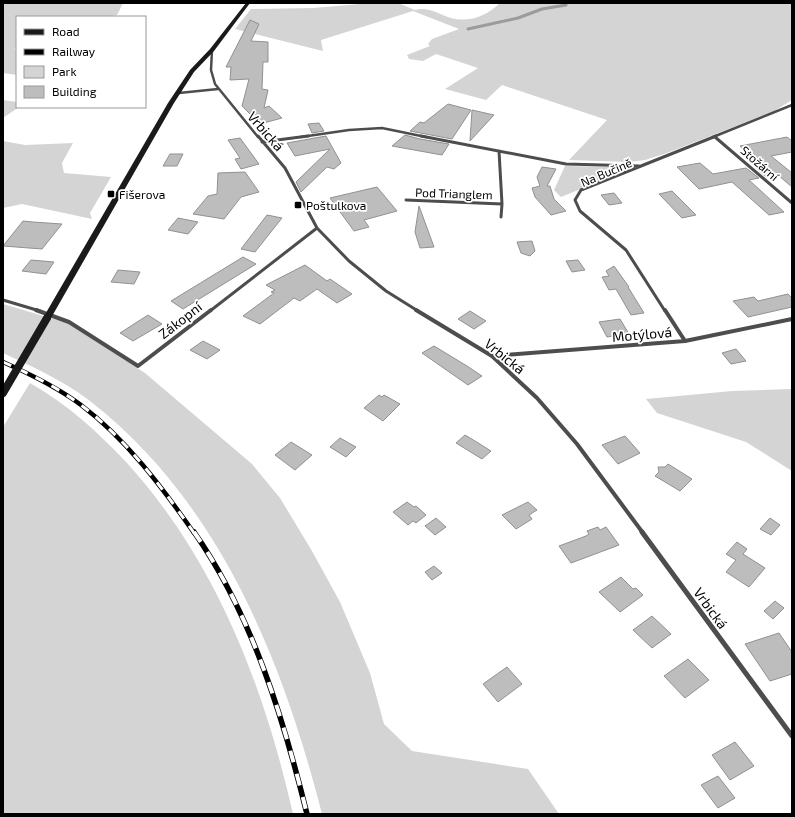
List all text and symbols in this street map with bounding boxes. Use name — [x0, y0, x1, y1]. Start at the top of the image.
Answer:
legend — [16, 16, 146, 108]
text: Road — [52, 24, 80, 38]
text: Railway — [52, 44, 96, 58]
text: Park — [52, 64, 77, 78]
text: Building — [52, 84, 97, 98]
street label: Vrbická — [244, 108, 288, 154]
street label: Stožární — [738, 143, 783, 184]
street label: Na Bučině — [578, 155, 634, 189]
street label: Pod Trianglem — [415, 185, 493, 201]
place label: Fišerova — [119, 187, 165, 201]
marker: Fišerova — [106, 189, 116, 199]
place label: Poštulkova — [306, 198, 366, 212]
marker: Poštulkova — [293, 200, 303, 210]
street label: Zákopní — [155, 298, 205, 342]
street label: Motýlová — [611, 323, 673, 345]
street label: Vrbická — [481, 335, 529, 377]
street label: Vrbická — [690, 584, 732, 632]

